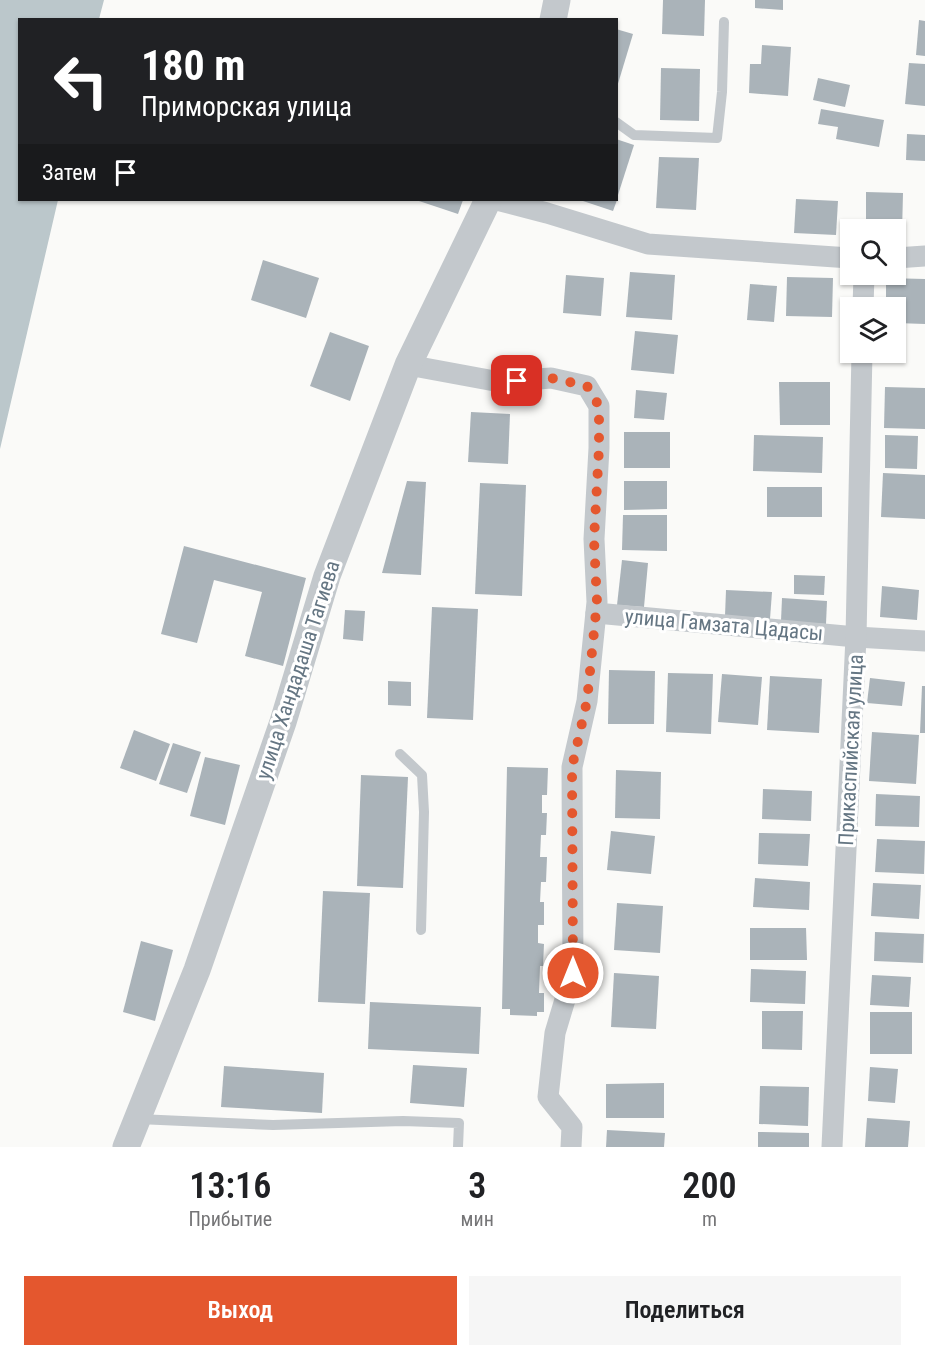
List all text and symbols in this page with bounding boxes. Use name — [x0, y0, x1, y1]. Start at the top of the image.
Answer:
text: 180 m — [141, 41, 246, 90]
icon: left — [42, 42, 120, 120]
text: Приморская улица — [141, 91, 352, 123]
icon: arrive — [109, 156, 142, 189]
text: Затем — [42, 160, 97, 185]
map controls — [840, 219, 906, 363]
button: search — [840, 219, 906, 285]
button: layers — [840, 297, 906, 363]
pin — [491, 355, 542, 406]
icon: arrive — [500, 364, 533, 397]
street label: улица Хандадаша Тагиева — [251, 558, 345, 782]
street label: улица Гамзата Цадасы — [624, 604, 824, 646]
street label: Прикаспийская улица — [834, 654, 868, 846]
position arrow — [541, 941, 605, 1005]
text: 13:16 — [189, 1165, 271, 1207]
text: 3 — [468, 1165, 486, 1207]
text: 200 — [682, 1165, 737, 1207]
text: Прибытие — [188, 1207, 272, 1231]
text: мин — [461, 1207, 494, 1231]
text: m — [702, 1207, 717, 1231]
button: Выход — [24, 1276, 457, 1345]
button: Поделиться — [469, 1276, 901, 1345]

